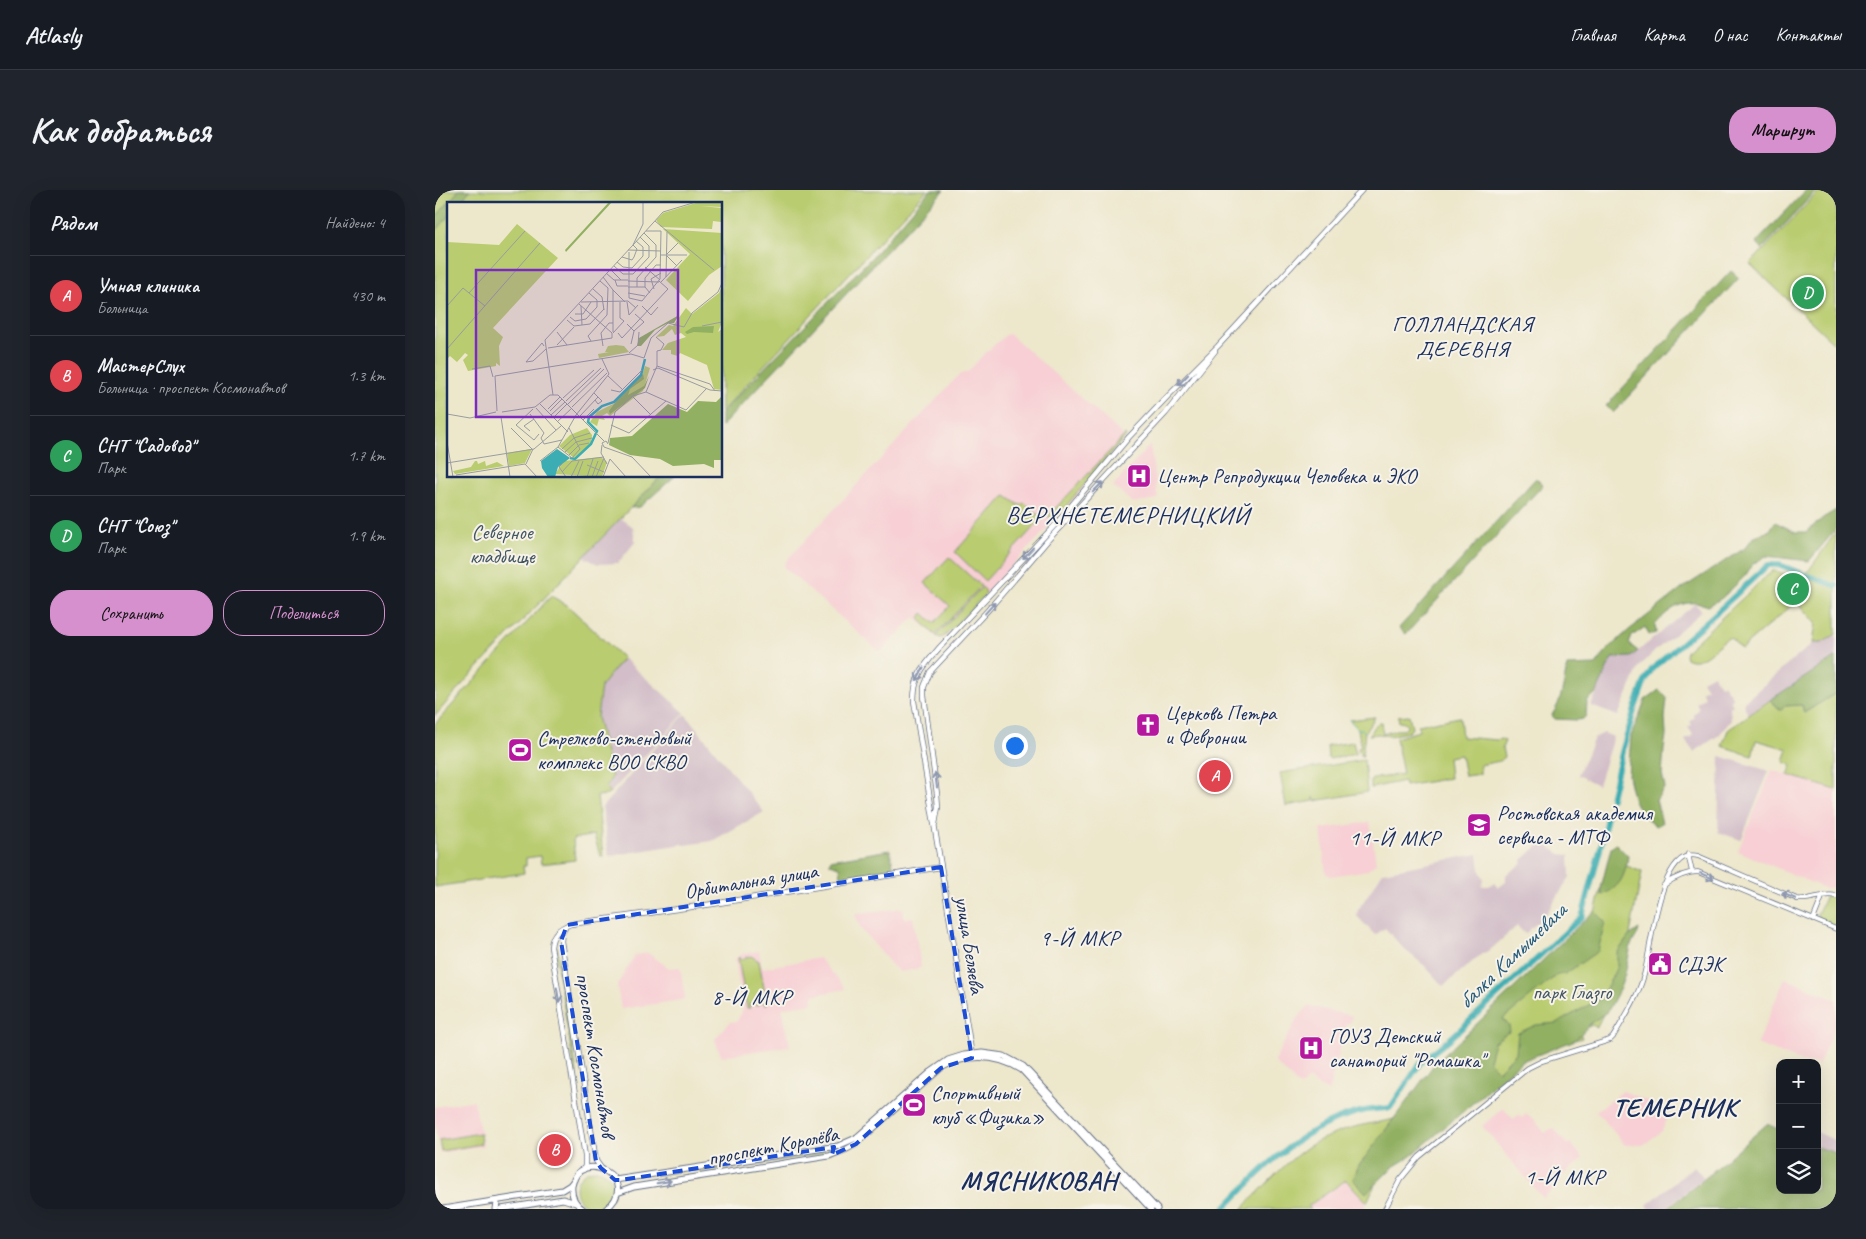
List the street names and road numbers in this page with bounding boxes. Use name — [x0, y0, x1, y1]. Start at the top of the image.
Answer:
street label: Орбитальная улица — [683, 857, 821, 904]
street label: улица Беляева — [949, 892, 991, 998]
street label: проспект Космонавтов — [570, 971, 623, 1144]
street label: проспект Королёва — [706, 1120, 842, 1171]

